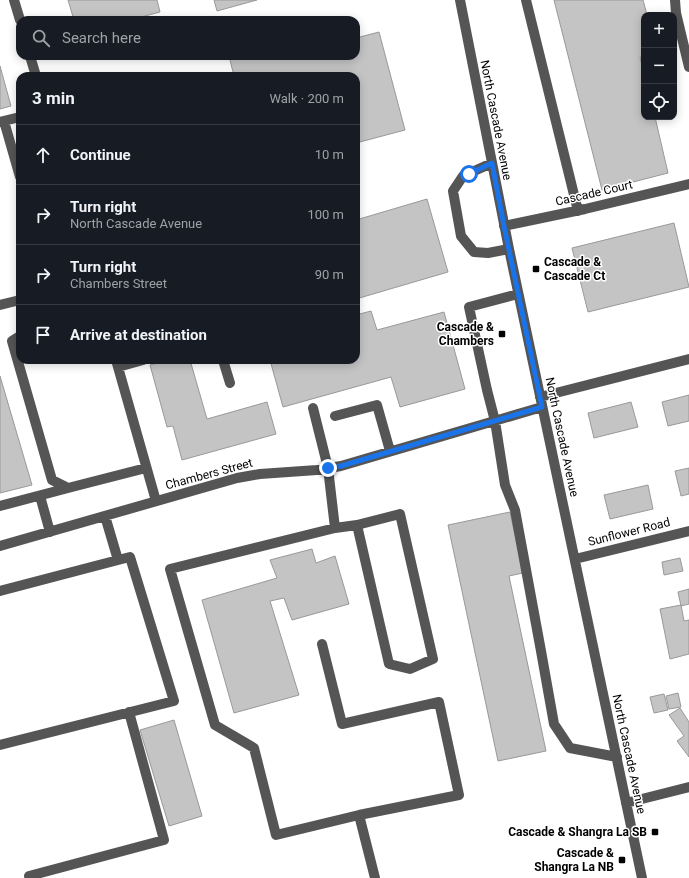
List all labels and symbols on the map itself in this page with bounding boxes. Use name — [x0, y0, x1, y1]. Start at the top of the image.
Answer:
street label: North Cascade Avenue — [477, 59, 515, 181]
route start — [460, 165, 478, 183]
street label: Cascade Court — [554, 177, 634, 209]
place label: Cascade & Cascade Ct — [544, 255, 605, 283]
marker: Cascade & Cascade Ct — [531, 264, 541, 274]
place label: Cascade & Chambers — [437, 320, 494, 348]
marker: Cascade & Chambers — [497, 329, 507, 339]
street label: North Cascade Avenue — [542, 376, 582, 498]
street label: Chambers Street — [164, 456, 254, 492]
route end — [319, 459, 337, 477]
street label: Sunflower Road — [587, 515, 671, 549]
street label: North Cascade Avenue — [609, 693, 649, 815]
place label: Cascade & Shangra La SB — [508, 825, 647, 839]
marker: Cascade & Shangra La SB — [650, 827, 660, 837]
place label: Cascade & Shangra La NB — [534, 846, 614, 874]
marker: Cascade & Shangra La NB — [617, 855, 627, 865]

